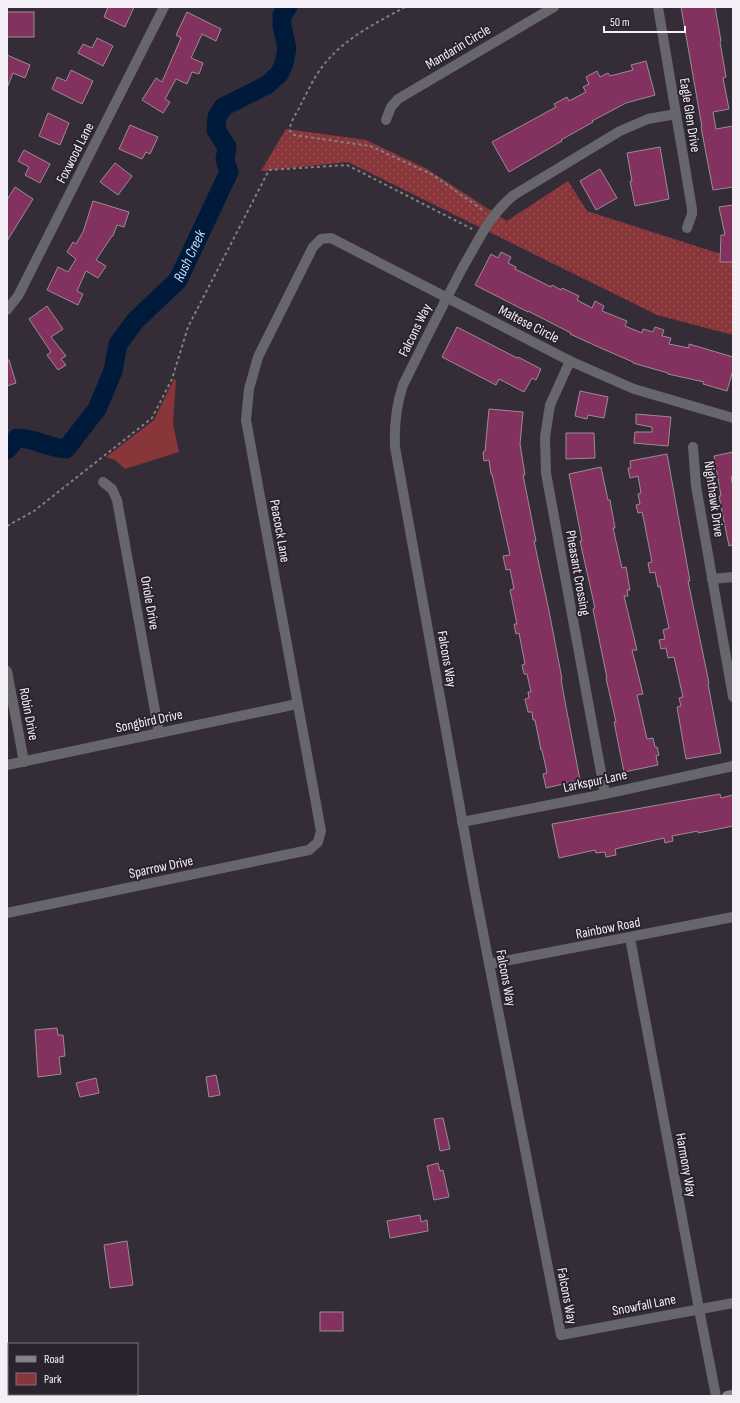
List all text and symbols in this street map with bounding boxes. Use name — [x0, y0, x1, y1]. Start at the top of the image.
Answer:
scale bar — [604, 8, 685, 34]
text: 50 m — [610, 15, 630, 30]
street label: Mandarin Circle — [422, 21, 494, 73]
street label: Eagle Glen Drive — [676, 77, 704, 153]
street label: Foxwood Lane — [53, 120, 97, 186]
water label: Rush Creek — [169, 226, 210, 285]
street label: Falcons Way — [395, 300, 435, 359]
street label: Maltese Circle — [496, 301, 562, 347]
street label: Nighthawk Drive — [700, 460, 728, 538]
street label: Peacock Lane — [266, 498, 294, 564]
street label: Pheasant Crossing — [562, 529, 594, 617]
street label: Oriole Drive — [137, 575, 163, 631]
street label: Falcons Way — [434, 629, 460, 689]
street label: Robin Drive — [16, 686, 42, 742]
street label: Songbird Drive — [114, 706, 184, 736]
street label: Larkspur Lane — [562, 766, 628, 796]
street label: Sparrow Drive — [127, 852, 195, 882]
street label: Rainbow Road — [574, 913, 642, 943]
street label: Falcons Way — [492, 948, 520, 1008]
street label: Harmony Way — [672, 1132, 700, 1199]
street label: Falcons Way — [553, 1266, 581, 1326]
street label: Snowfall Lane — [611, 1291, 677, 1319]
legend — [8, 1343, 138, 1395]
text: Road — [44, 1352, 64, 1367]
text: Park — [44, 1372, 62, 1387]

